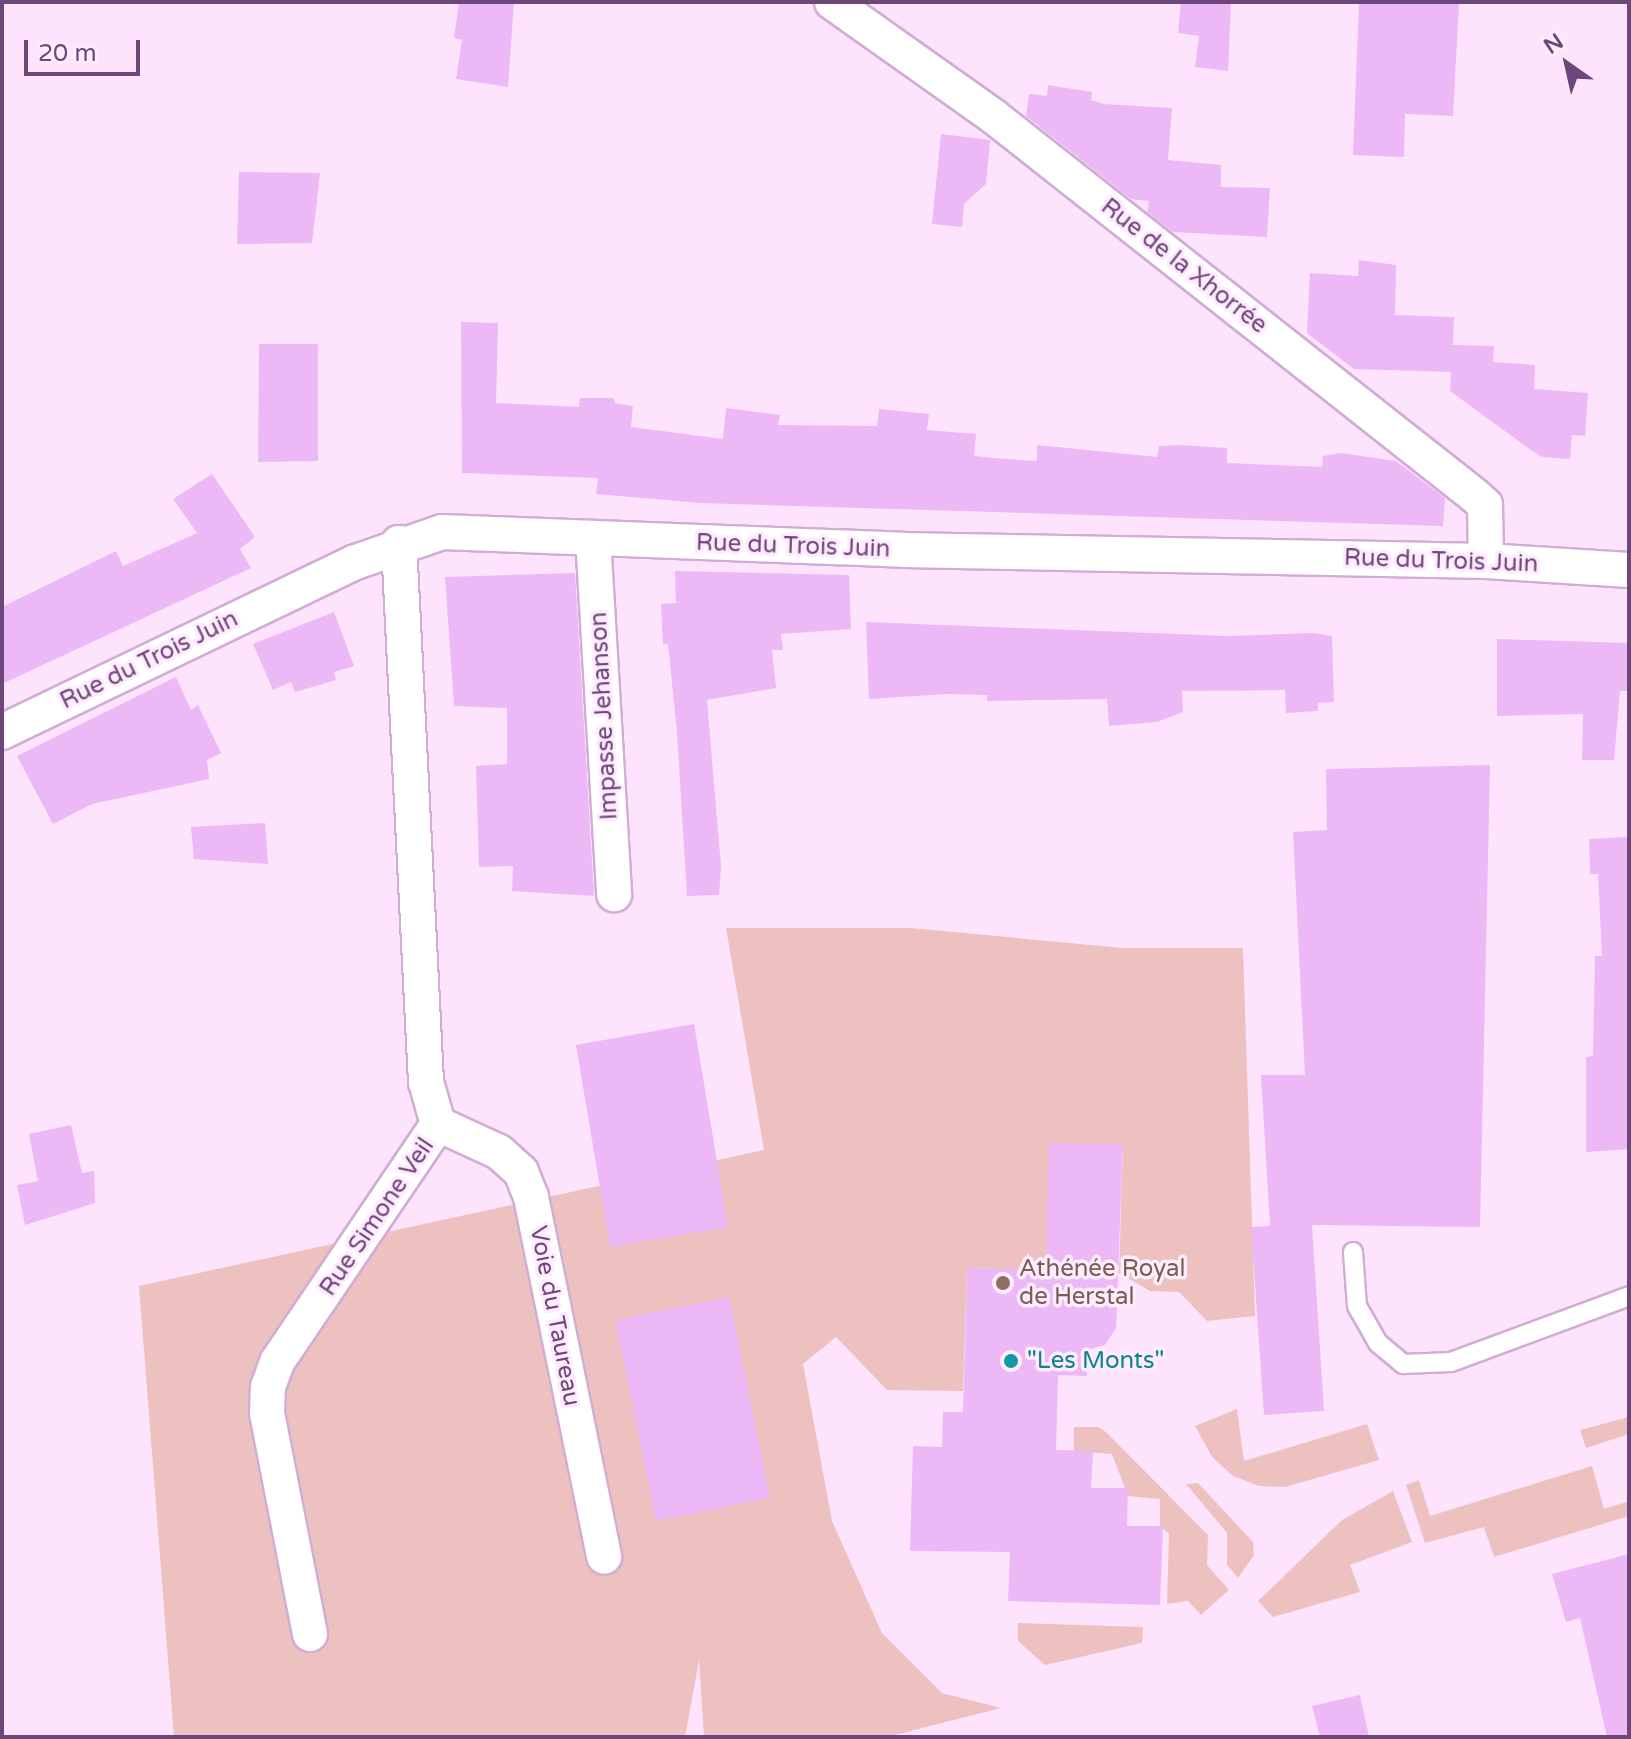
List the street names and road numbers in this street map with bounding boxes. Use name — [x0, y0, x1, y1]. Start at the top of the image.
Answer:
street label: Rue de la Xhorrée — [1095, 192, 1273, 340]
street label: Rue du Trois Juin — [695, 528, 891, 564]
street label: Rue du Trois Juin — [1343, 543, 1539, 579]
street label: Rue du Trois Juin — [55, 604, 243, 716]
street label: Impasse Jehanson — [584, 611, 624, 821]
street label: Rue Simone Veil — [314, 1133, 440, 1301]
street label: Voie du Taureau — [523, 1224, 587, 1408]

